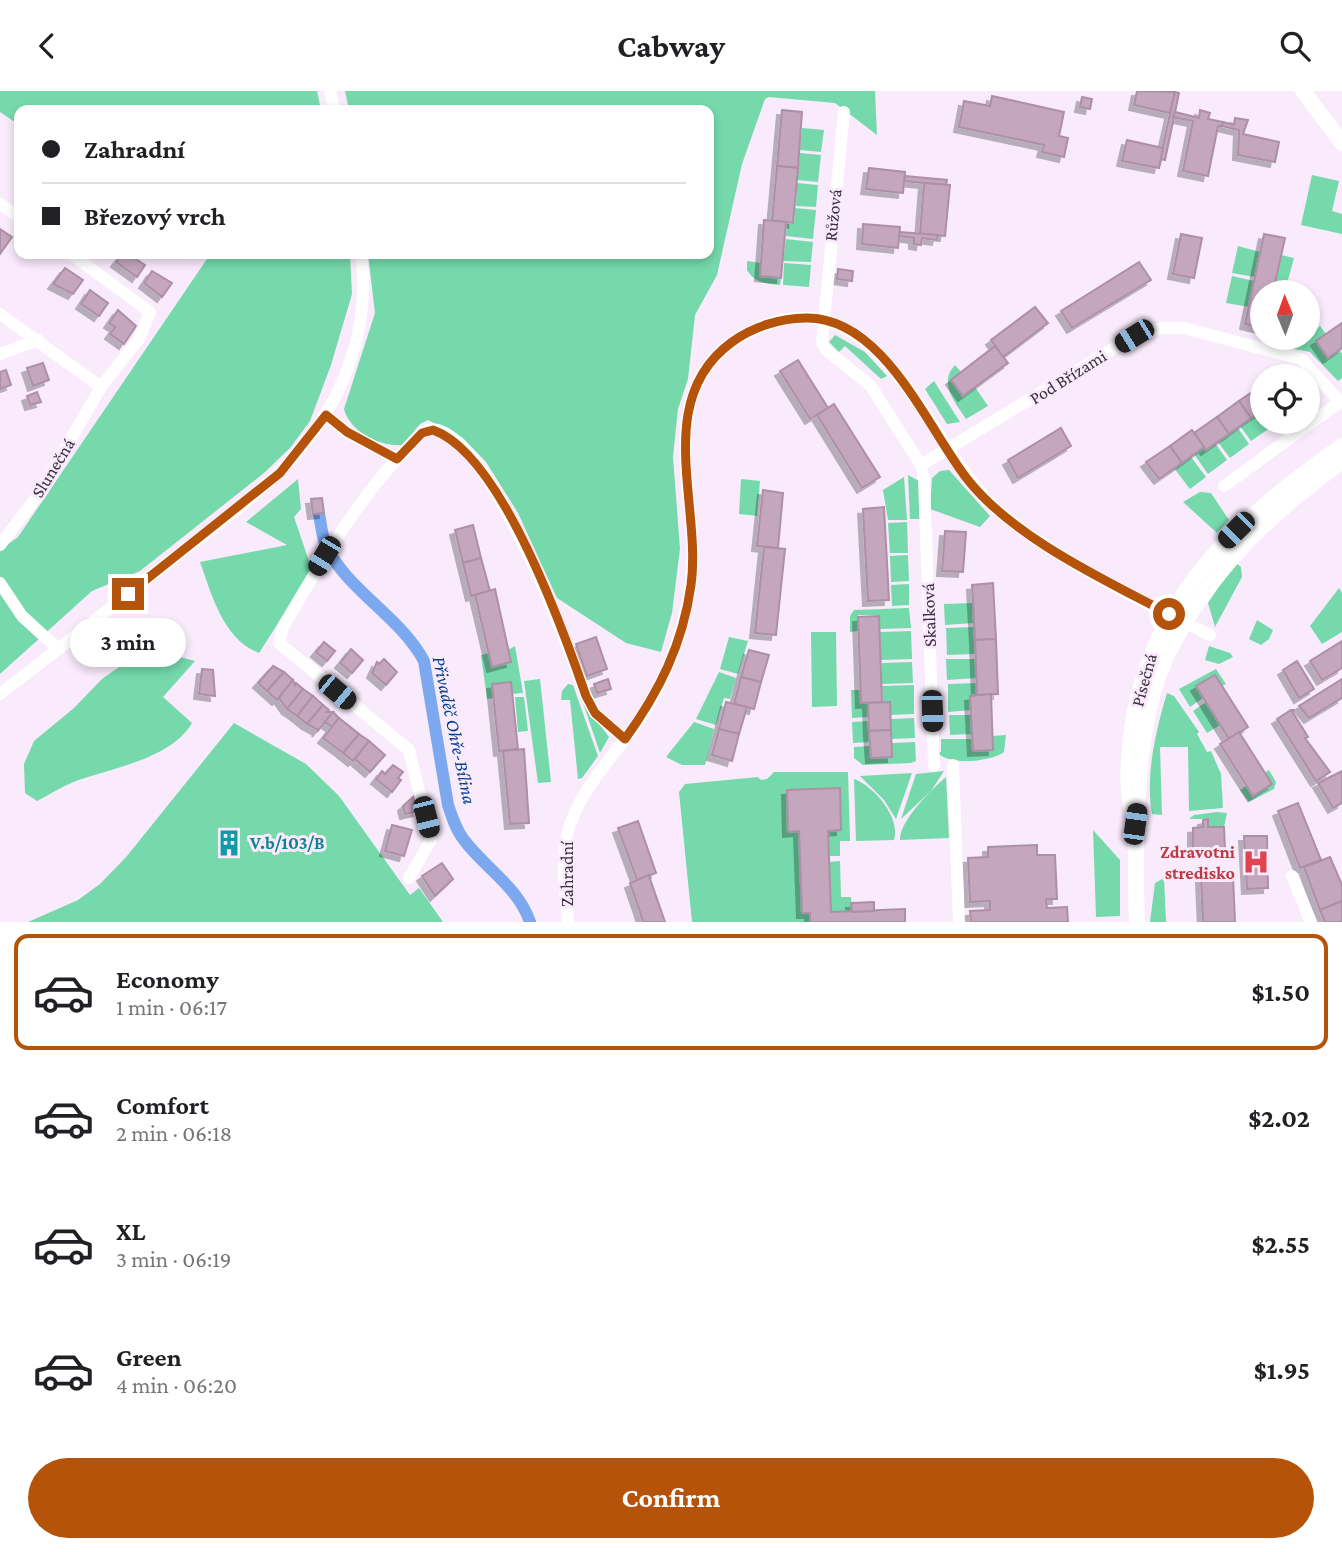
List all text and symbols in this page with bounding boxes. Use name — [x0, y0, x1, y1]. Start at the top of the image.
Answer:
icon: back — [28, 27, 66, 65]
icon: search — [1276, 27, 1314, 65]
text: Cabway — [617, 28, 725, 64]
text: Zahradní — [84, 135, 185, 164]
street label: Růžová — [820, 188, 846, 242]
text: Březový vrch — [84, 202, 226, 231]
north arrow — [1250, 280, 1320, 350]
map controls — [1250, 280, 1320, 434]
car — [1111, 316, 1158, 356]
street label: Pod Břízami — [1026, 345, 1110, 408]
button: locate — [1250, 364, 1320, 434]
street label: Slunečná — [27, 435, 79, 501]
car — [1214, 508, 1259, 552]
car — [305, 533, 344, 579]
route end — [112, 578, 144, 610]
street label: Skalková — [918, 583, 940, 647]
route start — [1153, 598, 1185, 630]
callout: 3 min — [70, 619, 186, 667]
text: 3 min — [100, 629, 156, 655]
street label: Písečná — [1127, 651, 1161, 709]
water label: Přivaděč Ohře-Bílina — [429, 654, 480, 806]
car — [315, 670, 360, 714]
car — [921, 690, 944, 732]
car — [411, 794, 442, 840]
car — [1122, 802, 1149, 846]
building icon: V.b/103/B — [214, 828, 244, 858]
place label: V.b/103/B — [249, 833, 325, 853]
street label: Zahradní — [557, 840, 577, 907]
place label: Zdravotni stredisko — [1160, 842, 1236, 883]
hospital icon: Zdravotni stredisko — [1241, 847, 1271, 877]
icon: car — [32, 961, 95, 1024]
text: Economy — [116, 965, 219, 994]
text: $1.50 — [1252, 978, 1310, 1007]
text: 1 min · 06:17 — [116, 994, 227, 1020]
icon: car — [32, 1087, 95, 1150]
text: Comfort — [116, 1091, 209, 1120]
text: $2.02 — [1248, 1104, 1310, 1133]
text: 2 min · 06:18 — [116, 1120, 232, 1146]
icon: car — [32, 1213, 95, 1276]
text: XL — [116, 1217, 145, 1246]
text: $2.55 — [1251, 1230, 1310, 1259]
text: 3 min · 06:19 — [116, 1246, 232, 1272]
icon: car — [32, 1339, 95, 1402]
text: Green — [116, 1343, 182, 1372]
text: $1.95 — [1254, 1356, 1310, 1385]
text: 4 min · 06:20 — [116, 1372, 237, 1398]
button: Confirm — [28, 1458, 1314, 1538]

